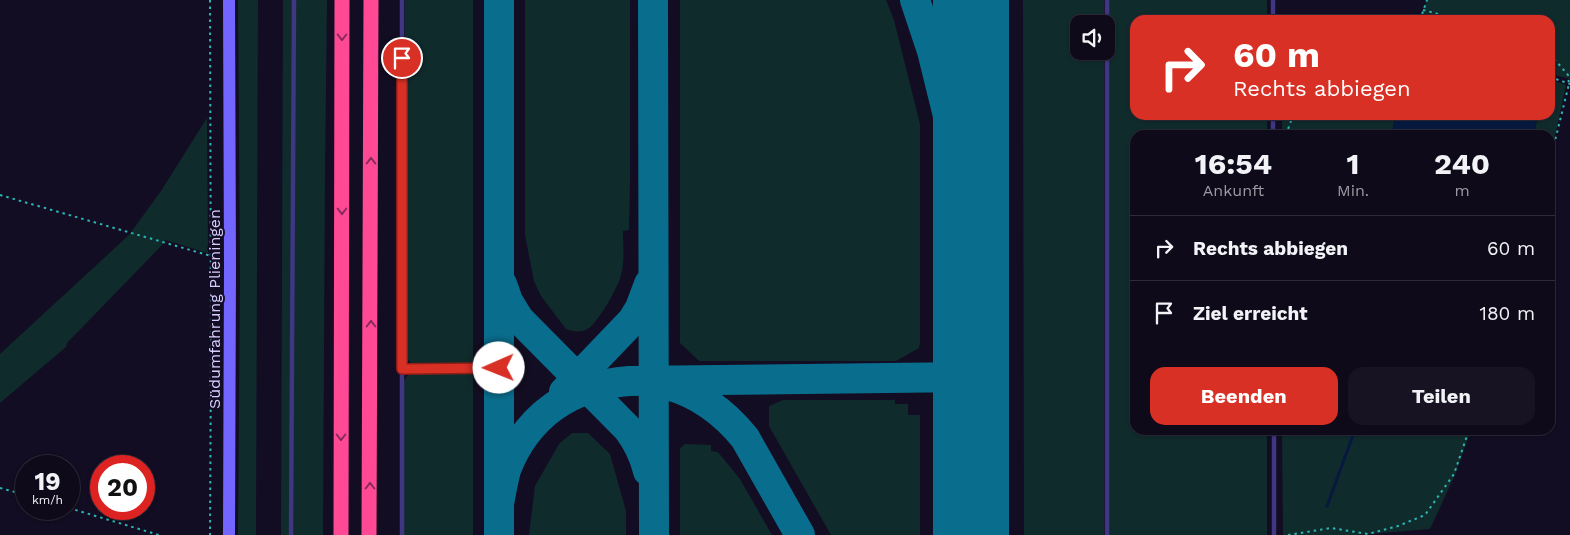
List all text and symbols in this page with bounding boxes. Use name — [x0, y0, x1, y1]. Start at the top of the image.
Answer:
map controls — [1070, 15, 1115, 60]
button: sound — [1070, 15, 1115, 60]
one-way arrow — [337, 34, 347, 42]
text: 60 m — [1233, 34, 1320, 76]
icon: right — [1150, 35, 1215, 100]
pin — [381, 37, 423, 79]
icon: arrive — [388, 44, 416, 72]
text: Rechts abbiegen — [1233, 76, 1411, 101]
text: 16:54 — [1195, 146, 1272, 181]
text: 1 — [1347, 146, 1360, 181]
text: 240 — [1434, 146, 1490, 181]
one-way arrow — [366, 157, 376, 165]
text: Ankunft — [1203, 181, 1264, 200]
text: Min. — [1337, 181, 1369, 200]
text: m — [1454, 181, 1470, 200]
one-way arrow — [337, 208, 347, 215]
street label: Südumfahrung Plieningen — [205, 209, 224, 409]
icon: right — [1150, 234, 1178, 262]
text: Rechts abbiegen — [1193, 237, 1348, 260]
text: 60 m — [1487, 237, 1535, 260]
icon: arrive — [1150, 299, 1178, 327]
text: Ziel erreicht — [1193, 302, 1308, 325]
text: 180 m — [1479, 302, 1535, 325]
one-way arrow — [366, 320, 376, 328]
position arrow — [472, 341, 524, 393]
button: Beenden — [1150, 367, 1338, 425]
button: Teilen — [1348, 367, 1535, 425]
one-way arrow — [336, 433, 346, 441]
speed limit sign: 20 — [90, 455, 155, 520]
text: 19 — [34, 467, 61, 496]
one-way arrow — [365, 482, 375, 490]
text: km/h — [32, 493, 63, 507]

